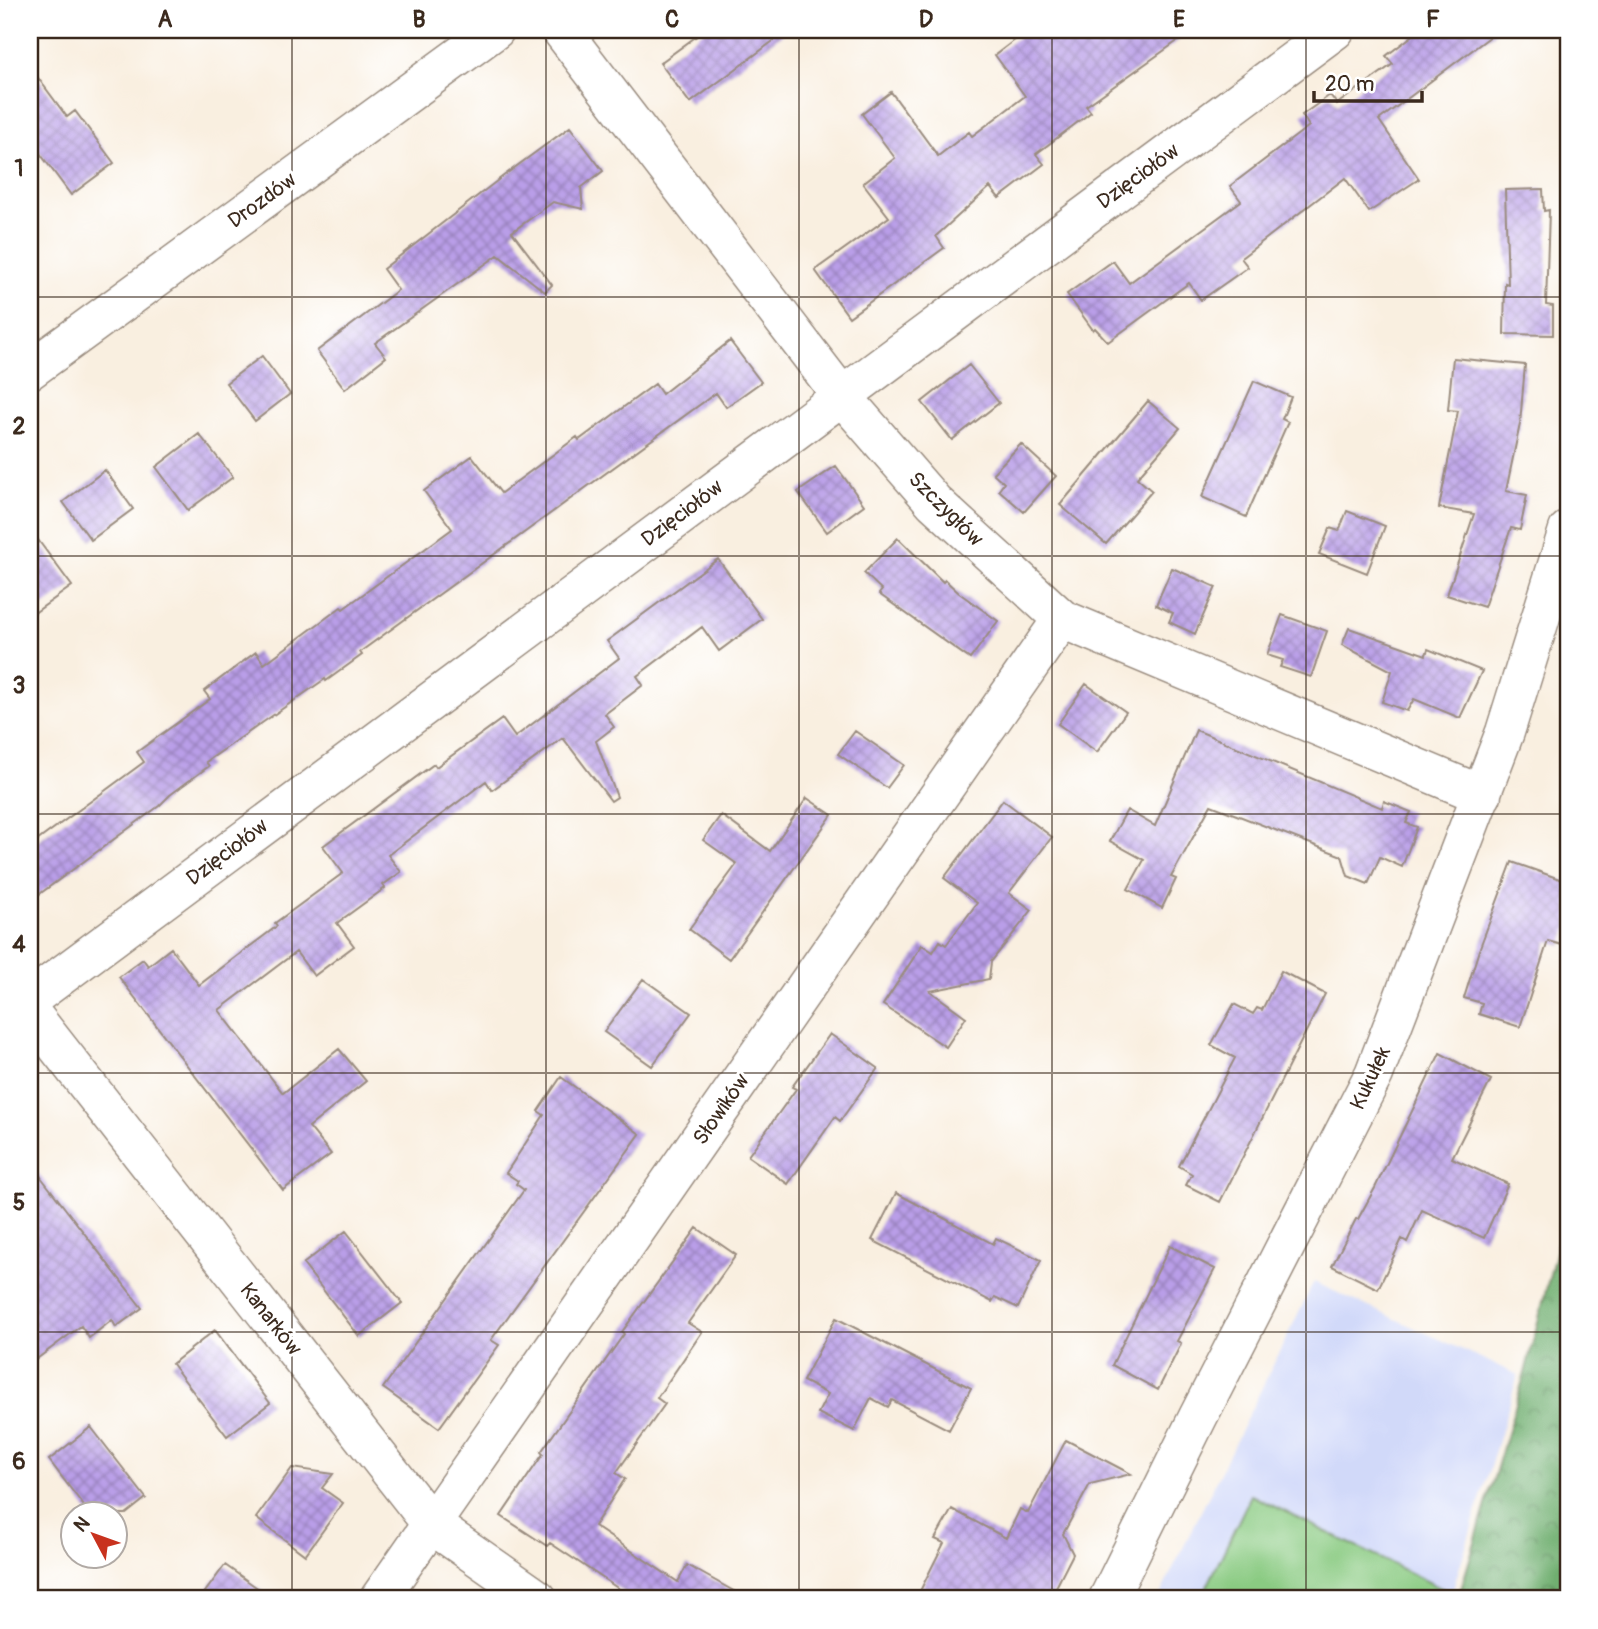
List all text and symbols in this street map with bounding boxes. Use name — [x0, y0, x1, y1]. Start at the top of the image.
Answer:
text: A — [158, 5, 173, 34]
text: B — [412, 5, 426, 34]
text: C — [665, 5, 679, 34]
text: D — [919, 5, 933, 34]
text: E — [1173, 5, 1185, 34]
text: F — [1426, 5, 1440, 34]
scale bar — [1314, 60, 1423, 104]
text: 20 m — [1325, 71, 1374, 98]
street label: Dzięciołów — [1092, 137, 1185, 215]
text: 1 — [15, 154, 24, 183]
street label: Drozdów — [223, 166, 302, 234]
text: 2 — [13, 412, 26, 441]
street label: Szczygłów — [902, 466, 989, 553]
street label: Dzięciołów — [636, 474, 729, 553]
text: 3 — [13, 671, 25, 700]
street label: Dzięciołów — [181, 813, 274, 892]
text: 4 — [12, 930, 26, 959]
street label: Kukułek — [1344, 1042, 1397, 1114]
street label: Słowików — [687, 1068, 756, 1150]
text: 5 — [13, 1188, 25, 1217]
street label: Kanarków — [234, 1277, 308, 1361]
text: 6 — [12, 1447, 26, 1476]
north arrow — [60, 1500, 130, 1570]
text: N — [69, 1512, 95, 1537]

